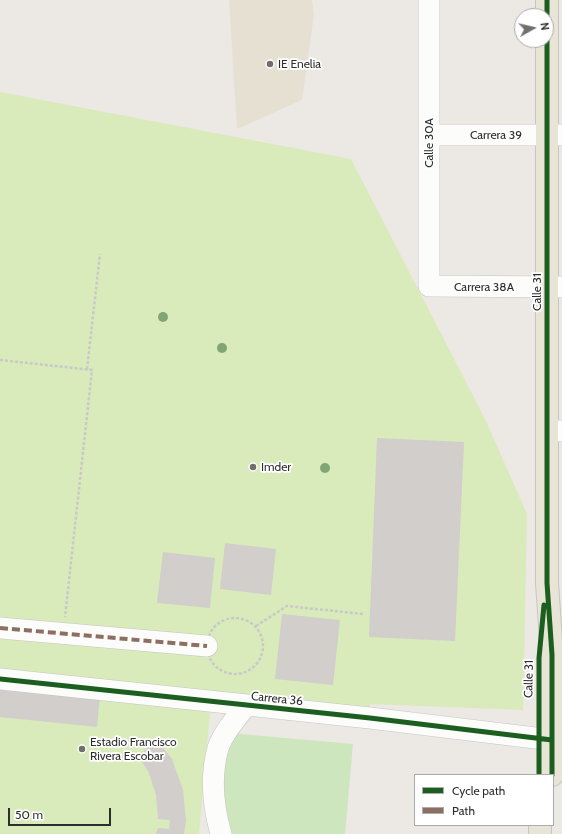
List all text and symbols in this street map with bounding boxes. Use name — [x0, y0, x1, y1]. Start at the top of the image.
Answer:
north arrow — [514, 8, 554, 48]
text: N — [537, 22, 552, 31]
place label: IE Enelia — [278, 57, 321, 71]
marker: IE Enelia — [265, 59, 275, 69]
street label: Calle 30A — [422, 118, 436, 168]
street label: Carrera 39 — [470, 128, 522, 142]
street label: Calle 31 — [530, 273, 544, 311]
street label: Carrera 38A — [454, 280, 514, 294]
place label: Imder — [261, 460, 291, 474]
marker: Imder — [248, 462, 258, 472]
street label: Calle 31 — [521, 660, 537, 698]
street label: Carrera 36 — [250, 689, 304, 709]
place label: Estadio Francisco Rivera Escobar — [90, 735, 177, 763]
marker: Estadio Francisco Rivera Escobar — [77, 744, 87, 754]
legend — [414, 774, 554, 826]
text: Cycle path — [452, 783, 505, 798]
scale bar — [10, 800, 113, 826]
text: Path — [452, 803, 475, 818]
text: 50 m — [15, 807, 43, 822]

